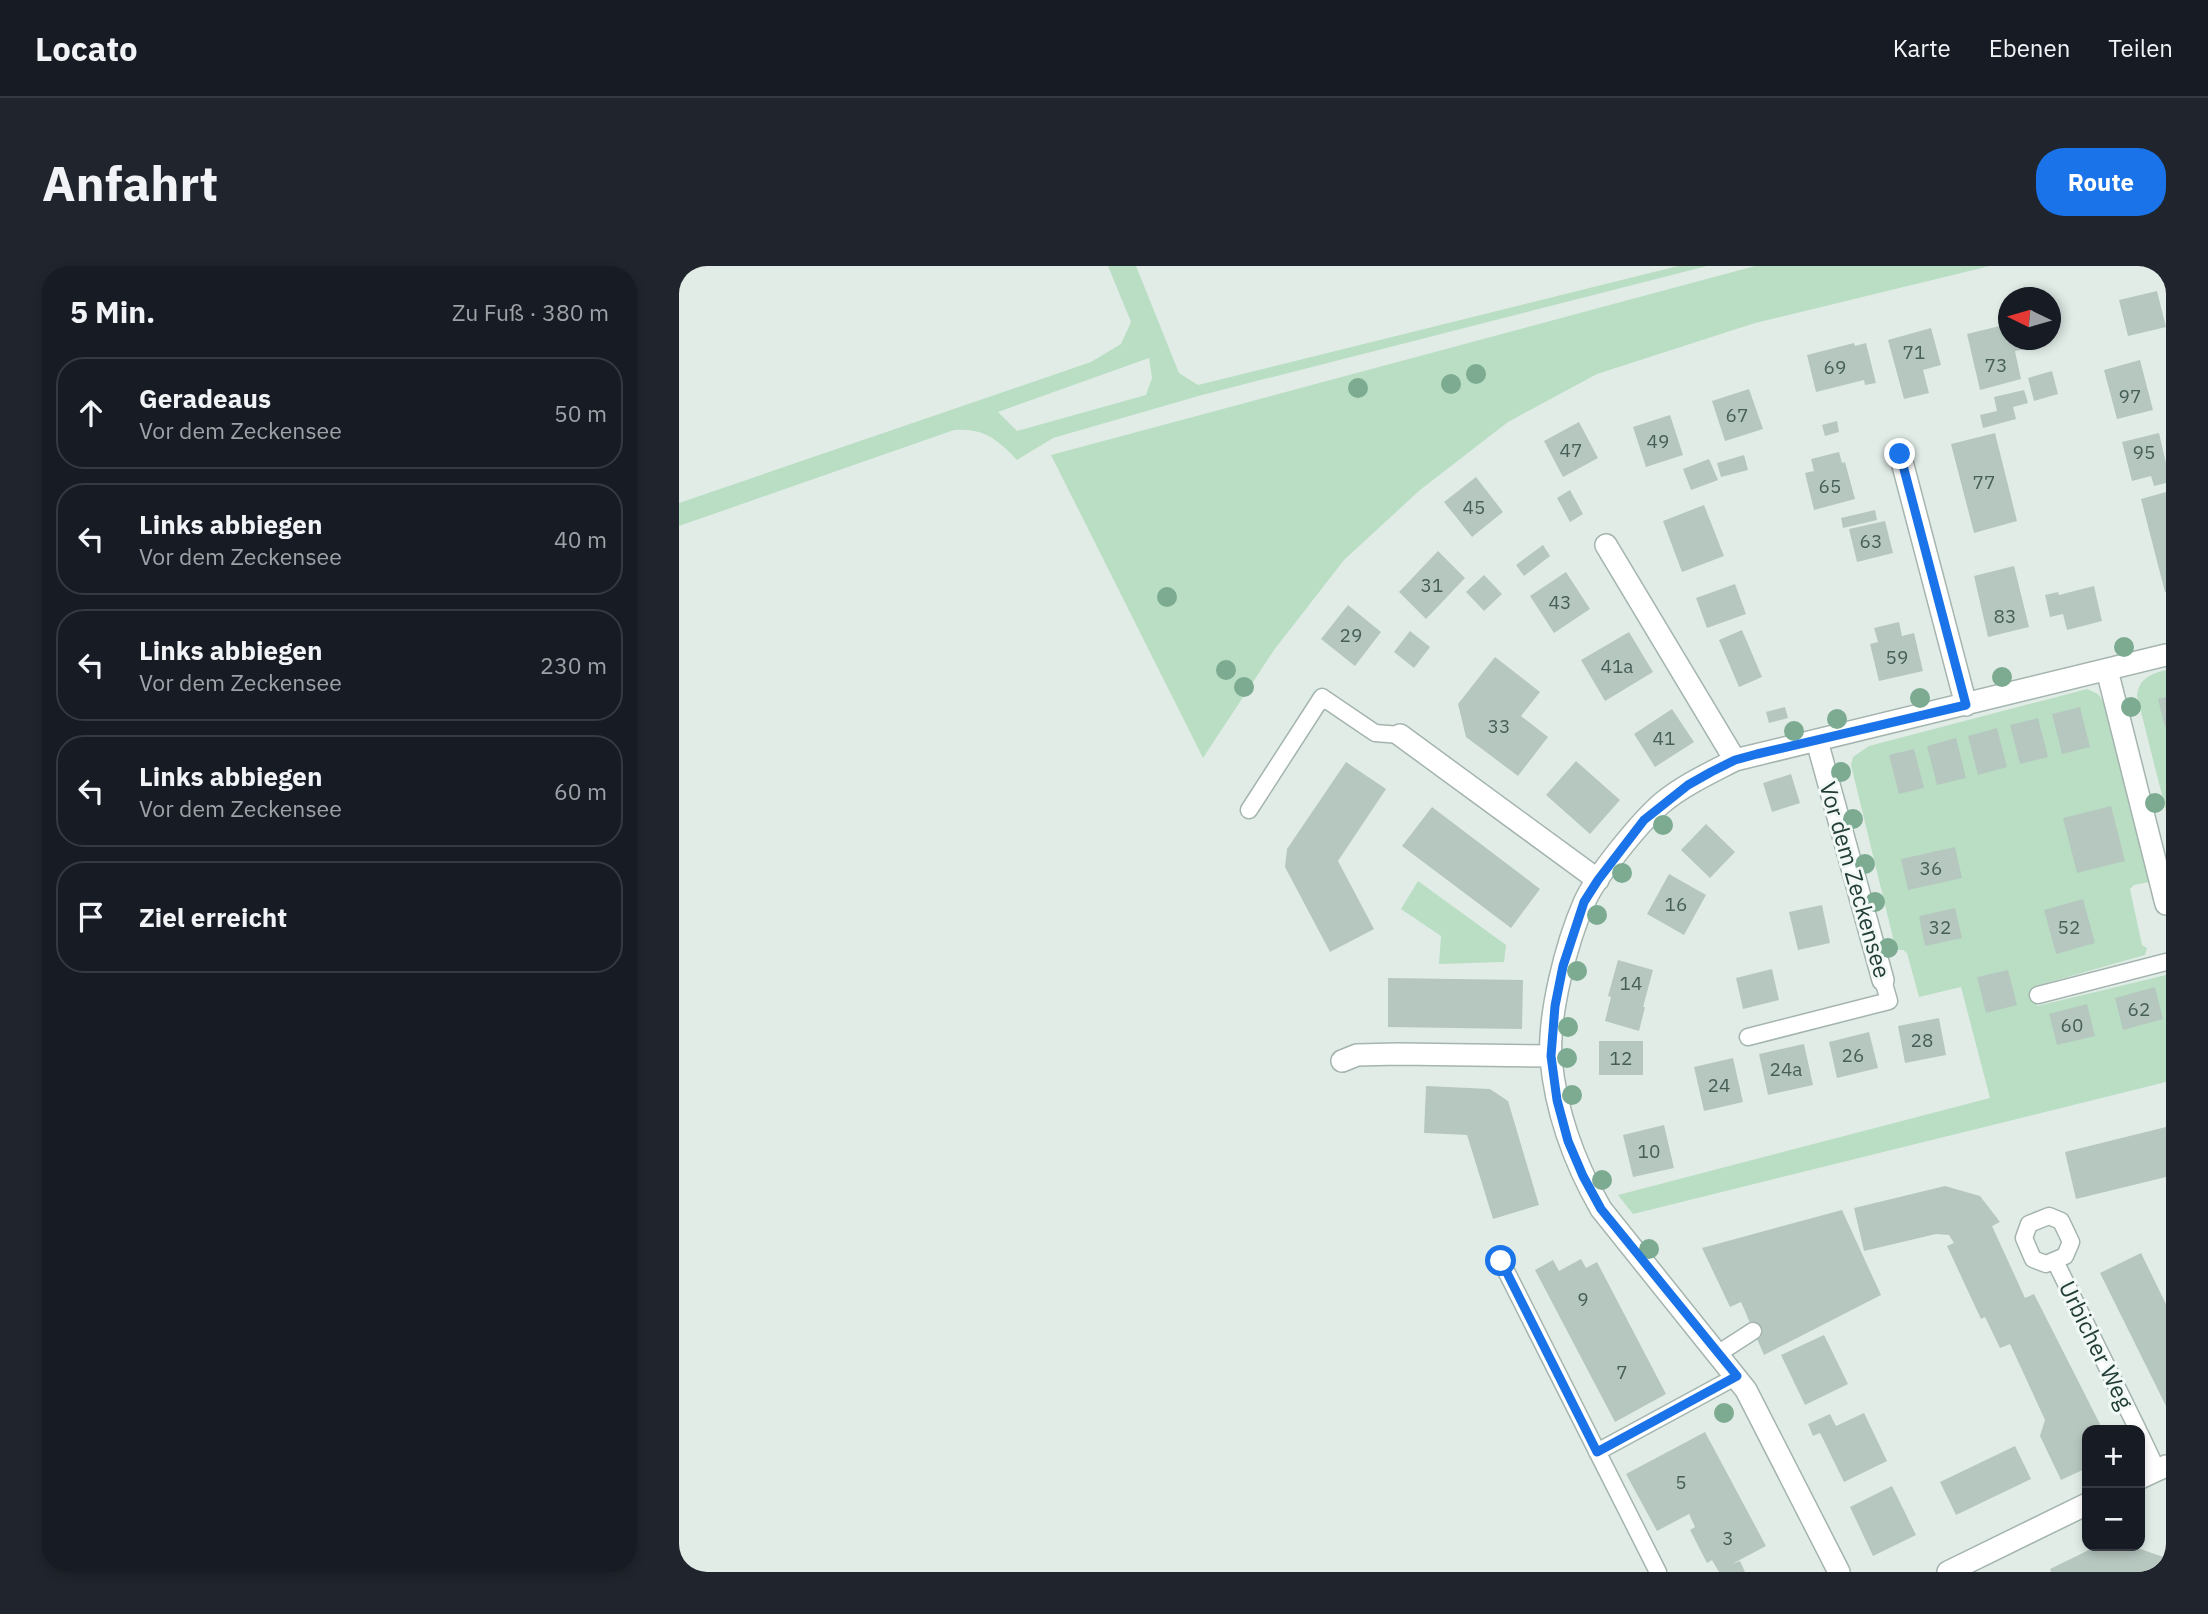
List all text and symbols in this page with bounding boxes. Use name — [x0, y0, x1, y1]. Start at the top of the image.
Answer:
text: Locato — [35, 27, 138, 70]
text: Karte — [1893, 32, 1951, 64]
text: Ebenen — [1989, 32, 2070, 64]
text: Teilen — [2108, 32, 2173, 64]
button: Route — [2036, 148, 2166, 216]
text: Anfahrt — [42, 151, 218, 214]
north arrow — [1998, 287, 2061, 350]
text: 5 Min. — [70, 292, 155, 331]
text: Zu Fuß · 380 m — [452, 297, 609, 327]
house number: 71 — [1903, 340, 1925, 364]
house number: 73 — [1985, 353, 2007, 377]
house number: 69 — [1824, 355, 1846, 379]
text: Geradeaus — [139, 381, 271, 415]
house number: 97 — [2119, 384, 2141, 408]
icon: ahead — [72, 394, 110, 432]
text: 50 m — [554, 398, 607, 428]
house number: 67 — [1726, 403, 1748, 427]
text: Vor dem Zeckensee — [139, 415, 342, 445]
house number: 49 — [1647, 429, 1669, 453]
house number: 47 — [1560, 438, 1582, 462]
route end — [1884, 438, 1915, 469]
house number: 95 — [2133, 440, 2155, 464]
house number: 77 — [1973, 470, 1995, 494]
house number: 65 — [1819, 474, 1841, 498]
house number: 45 — [1463, 495, 1485, 519]
text: Links abbiegen — [139, 507, 322, 541]
icon: left — [72, 520, 110, 558]
text: 40 m — [554, 524, 607, 554]
house number: 63 — [1860, 529, 1882, 553]
text: Vor dem Zeckensee — [139, 541, 342, 571]
house number: 31 — [1421, 573, 1443, 597]
house number: 43 — [1549, 590, 1571, 614]
house number: 83 — [1994, 604, 2016, 628]
house number: 29 — [1340, 623, 1362, 647]
text: Links abbiegen — [139, 633, 322, 667]
house number: 59 — [1886, 645, 1908, 669]
icon: left — [72, 646, 110, 684]
text: 230 m — [540, 650, 607, 680]
house number: 41a — [1601, 654, 1633, 678]
text: Vor dem Zeckensee — [139, 667, 342, 697]
house number: 33 — [1488, 714, 1510, 738]
house number: 41 — [1653, 726, 1675, 750]
text: Links abbiegen — [139, 759, 322, 793]
icon: left — [72, 772, 110, 810]
text: 60 m — [554, 776, 607, 806]
street label: Vor dem Zeckensee — [1814, 778, 1898, 981]
text: Vor dem Zeckensee — [139, 793, 342, 823]
house number: 36 — [1920, 856, 1942, 880]
house number: 16 — [1665, 892, 1687, 916]
icon: arrive — [72, 898, 110, 936]
text: Ziel erreicht — [139, 900, 287, 934]
house number: 32 — [1929, 915, 1951, 939]
house number: 52 — [2058, 915, 2080, 939]
house number: 14 — [1620, 971, 1642, 995]
house number: 62 — [2128, 997, 2150, 1021]
house number: 60 — [2061, 1013, 2083, 1037]
house number: 28 — [1911, 1028, 1933, 1052]
house number: 26 — [1842, 1043, 1864, 1067]
house number: 12 — [1610, 1046, 1632, 1070]
house number: 24a — [1770, 1057, 1802, 1081]
house number: 24 — [1708, 1073, 1730, 1097]
house number: 10 — [1638, 1139, 1660, 1163]
route start — [1485, 1245, 1516, 1276]
street label: Urbicher Weg — [2053, 1275, 2141, 1414]
house number: 9 — [1577, 1287, 1589, 1311]
house number: 7 — [1616, 1360, 1628, 1384]
map controls — [2082, 1425, 2145, 1551]
button: + — [2082, 1425, 2145, 1488]
house number: 5 — [1675, 1470, 1687, 1494]
button: − — [2082, 1488, 2145, 1551]
house number: 3 — [1722, 1526, 1734, 1550]

